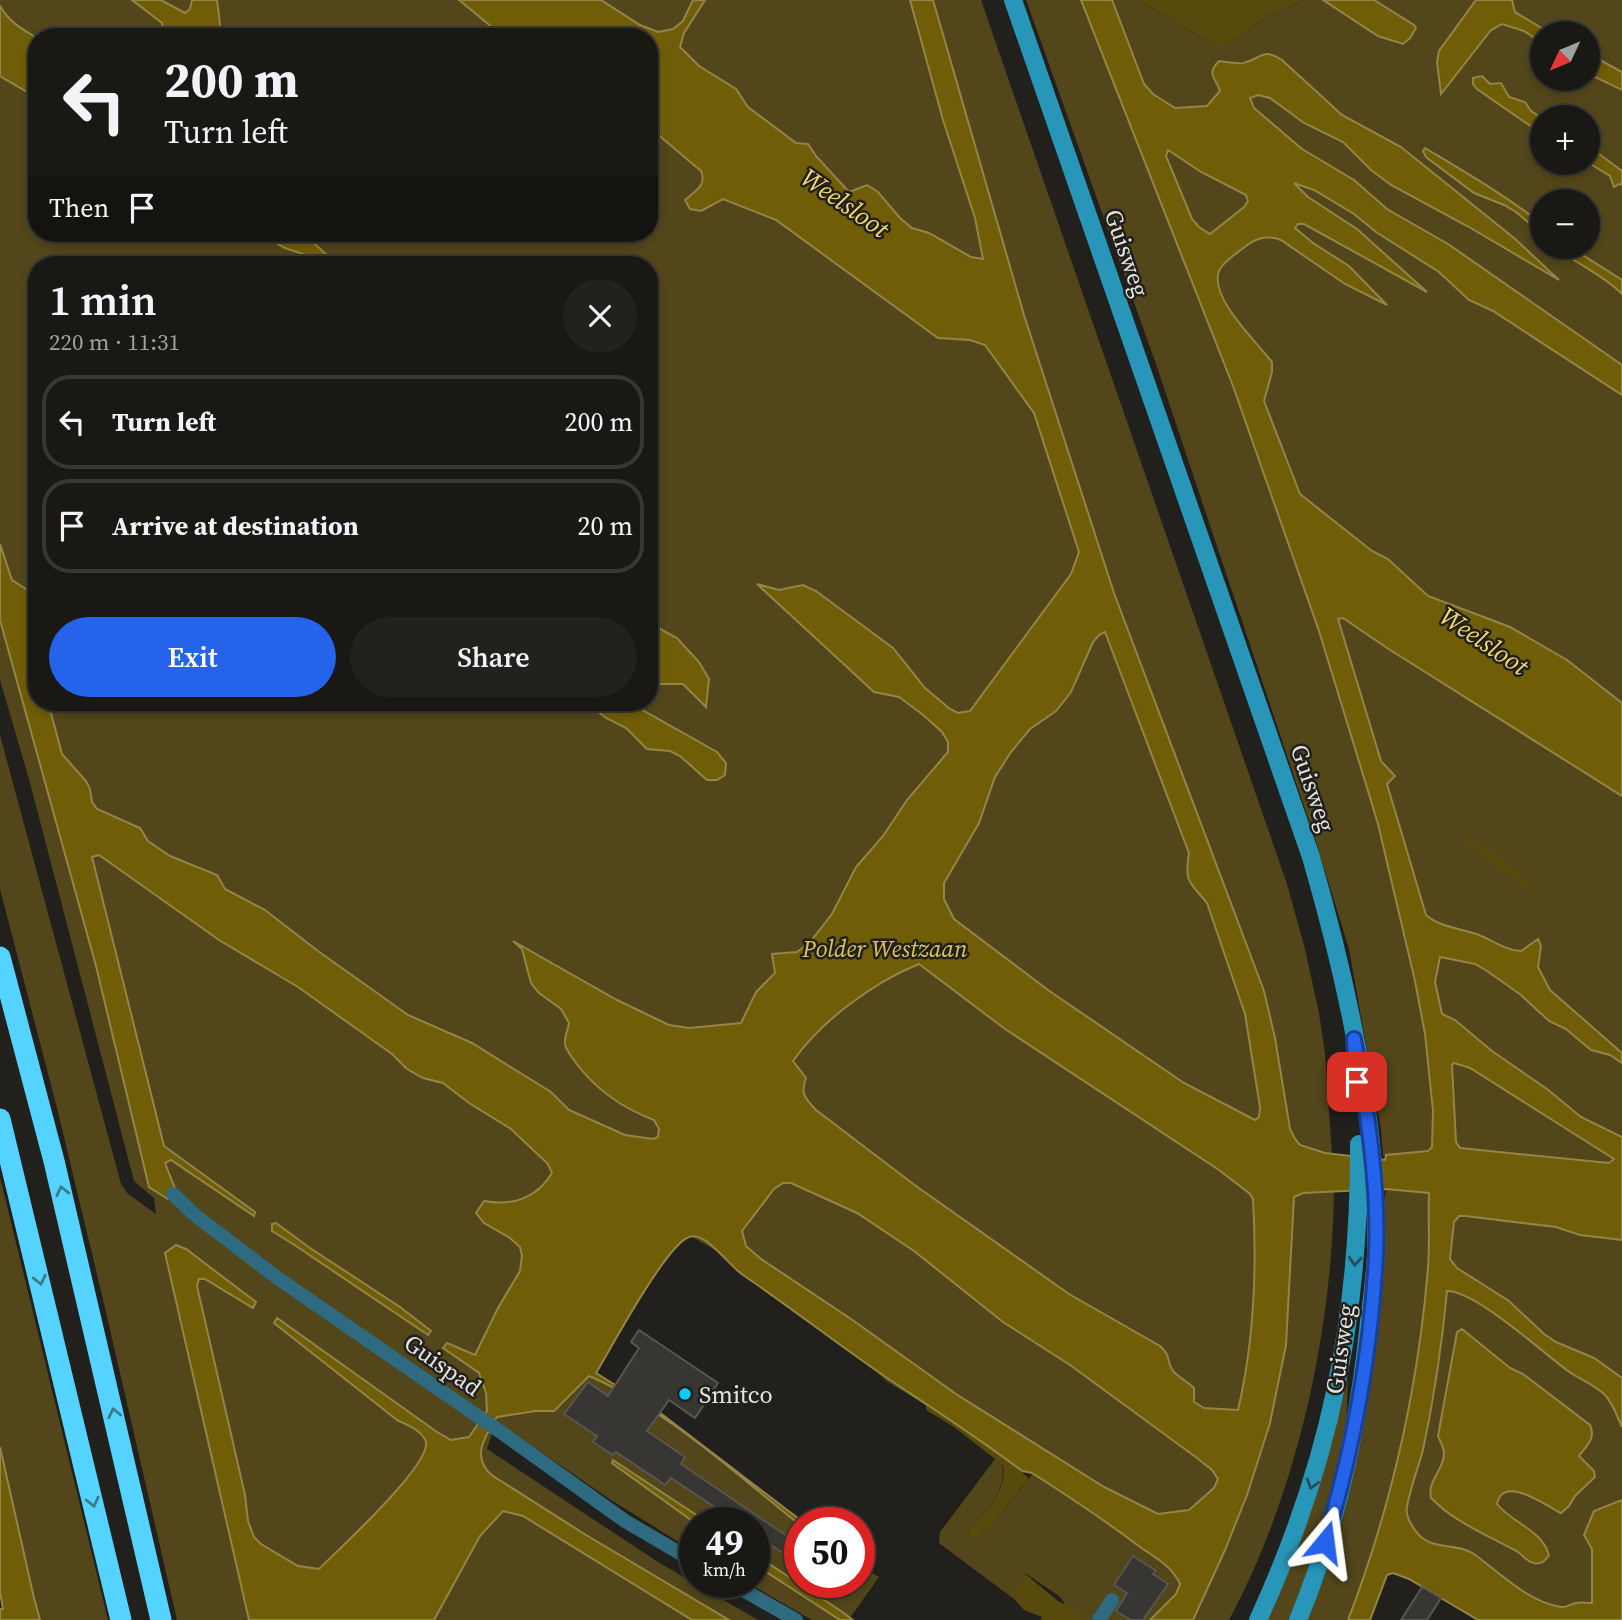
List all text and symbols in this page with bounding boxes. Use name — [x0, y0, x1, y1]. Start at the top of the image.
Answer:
north arrow — [1530, 21, 1600, 91]
map controls — [1530, 21, 1600, 259]
text: 200 m — [164, 46, 299, 113]
icon: left — [49, 56, 140, 147]
button: + — [1530, 105, 1600, 175]
text: Turn left — [164, 110, 288, 154]
water label: Weelsloot — [794, 160, 898, 247]
icon: arrive — [123, 189, 161, 227]
button: − — [1530, 189, 1600, 259]
text: Then — [49, 190, 109, 226]
street label: Guisweg — [1097, 205, 1157, 301]
text: 1 min — [49, 271, 157, 329]
button: close — [563, 279, 637, 353]
text: 220 m · 11:31 — [49, 326, 180, 358]
icon: left — [53, 403, 91, 441]
text: Turn left — [112, 404, 216, 440]
text: 200 m — [565, 404, 633, 440]
icon: arrive — [53, 507, 91, 545]
text: Arrive at destination — [112, 508, 359, 544]
text: 20 m — [578, 508, 633, 544]
water label: Weelsloot — [1432, 598, 1537, 685]
button: Exit — [49, 617, 336, 697]
button: Share — [350, 617, 637, 697]
street label: Guisweg — [1283, 740, 1343, 836]
park label: Polder Westzaan — [801, 932, 968, 965]
pin — [1327, 1052, 1387, 1112]
icon: arrive — [1338, 1063, 1376, 1101]
one-way arrow — [55, 1186, 70, 1198]
one-way arrow — [1348, 1256, 1363, 1267]
one-way arrow — [32, 1274, 46, 1286]
street label: Guisweg — [1317, 1302, 1363, 1396]
street label: Guispad — [398, 1326, 489, 1404]
place label: Smitco — [699, 1378, 773, 1411]
marker: Smitco — [677, 1386, 693, 1402]
one-way arrow — [108, 1407, 122, 1419]
one-way arrow — [1306, 1478, 1321, 1490]
one-way arrow — [84, 1496, 99, 1508]
position arrow — [1288, 1505, 1362, 1579]
speed limit sign: 50 — [784, 1507, 875, 1598]
text: 49 — [706, 1519, 743, 1567]
text: km/h — [703, 1557, 746, 1582]

